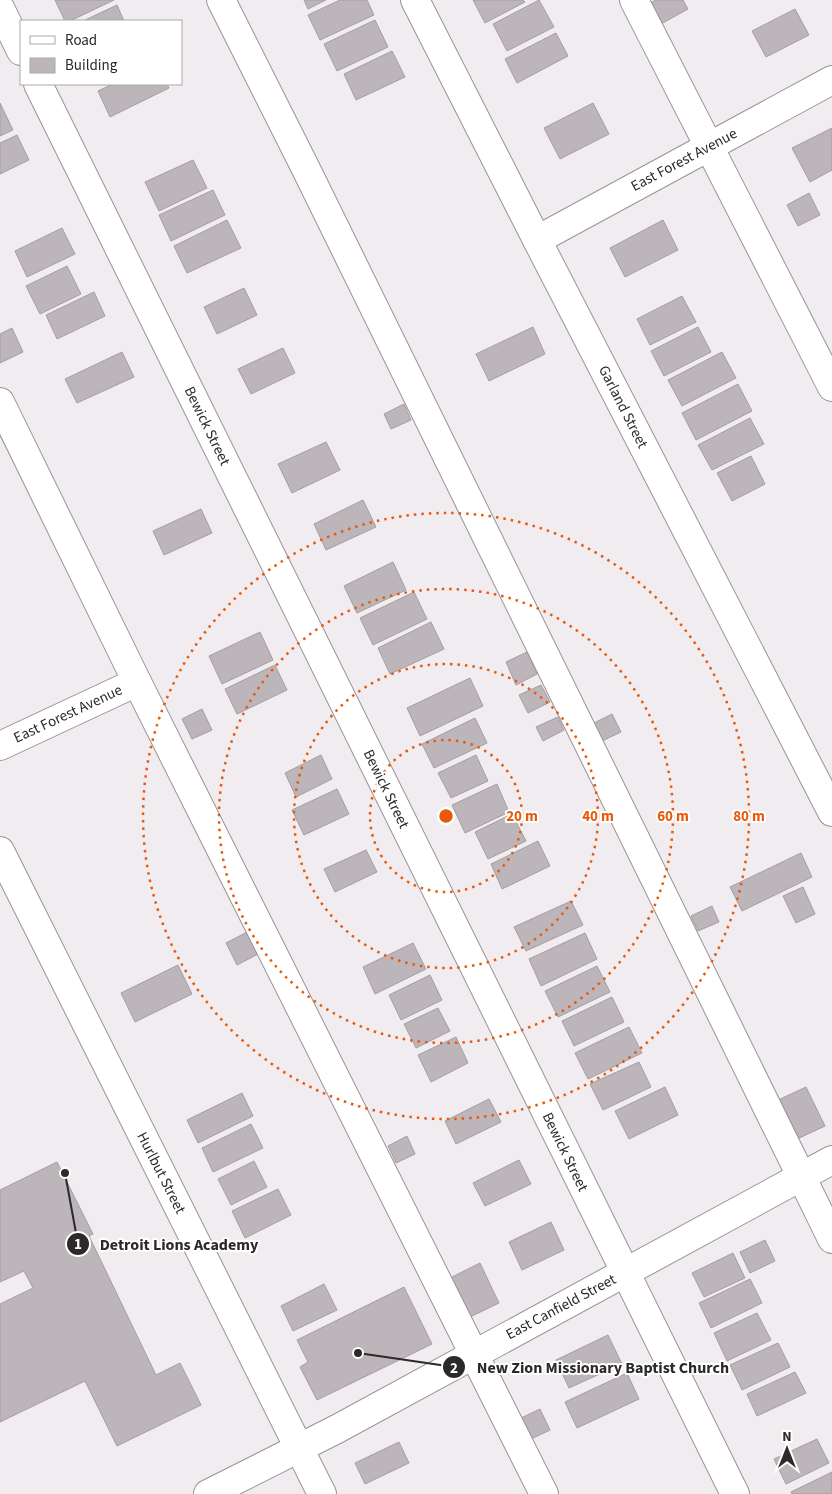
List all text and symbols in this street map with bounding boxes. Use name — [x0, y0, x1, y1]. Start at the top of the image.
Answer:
legend — [20, 20, 182, 85]
text: Road — [65, 30, 97, 51]
text: Building — [65, 55, 118, 76]
street label: East Forest Avenue — [627, 123, 741, 197]
street label: Garland Street — [593, 362, 653, 452]
street label: Bewick Street — [179, 383, 235, 469]
street label: East Forest Avenue — [10, 680, 126, 748]
street label: Bewick Street — [358, 746, 414, 832]
text: 20 m — [506, 806, 538, 827]
text: 40 m — [582, 806, 614, 827]
text: 60 m — [657, 806, 689, 827]
text: 80 m — [733, 806, 765, 827]
centre of rings — [437, 807, 455, 825]
street label: Bewick Street — [537, 1109, 593, 1195]
street label: Hurlbut Street — [131, 1129, 191, 1217]
callout: Detroit Lions Academy — [65, 1228, 269, 1259]
text: 1 — [74, 1234, 82, 1255]
text: Detroit Lions Academy — [100, 1234, 259, 1256]
street label: East Canfield Street — [502, 1269, 620, 1345]
callout: New Zion Missionary Baptist Church — [442, 1352, 739, 1383]
text: New Zion Missionary Baptist Church — [477, 1357, 729, 1379]
text: 2 — [450, 1358, 458, 1379]
north arrow — [762, 1424, 812, 1474]
text: N — [782, 1427, 792, 1447]

